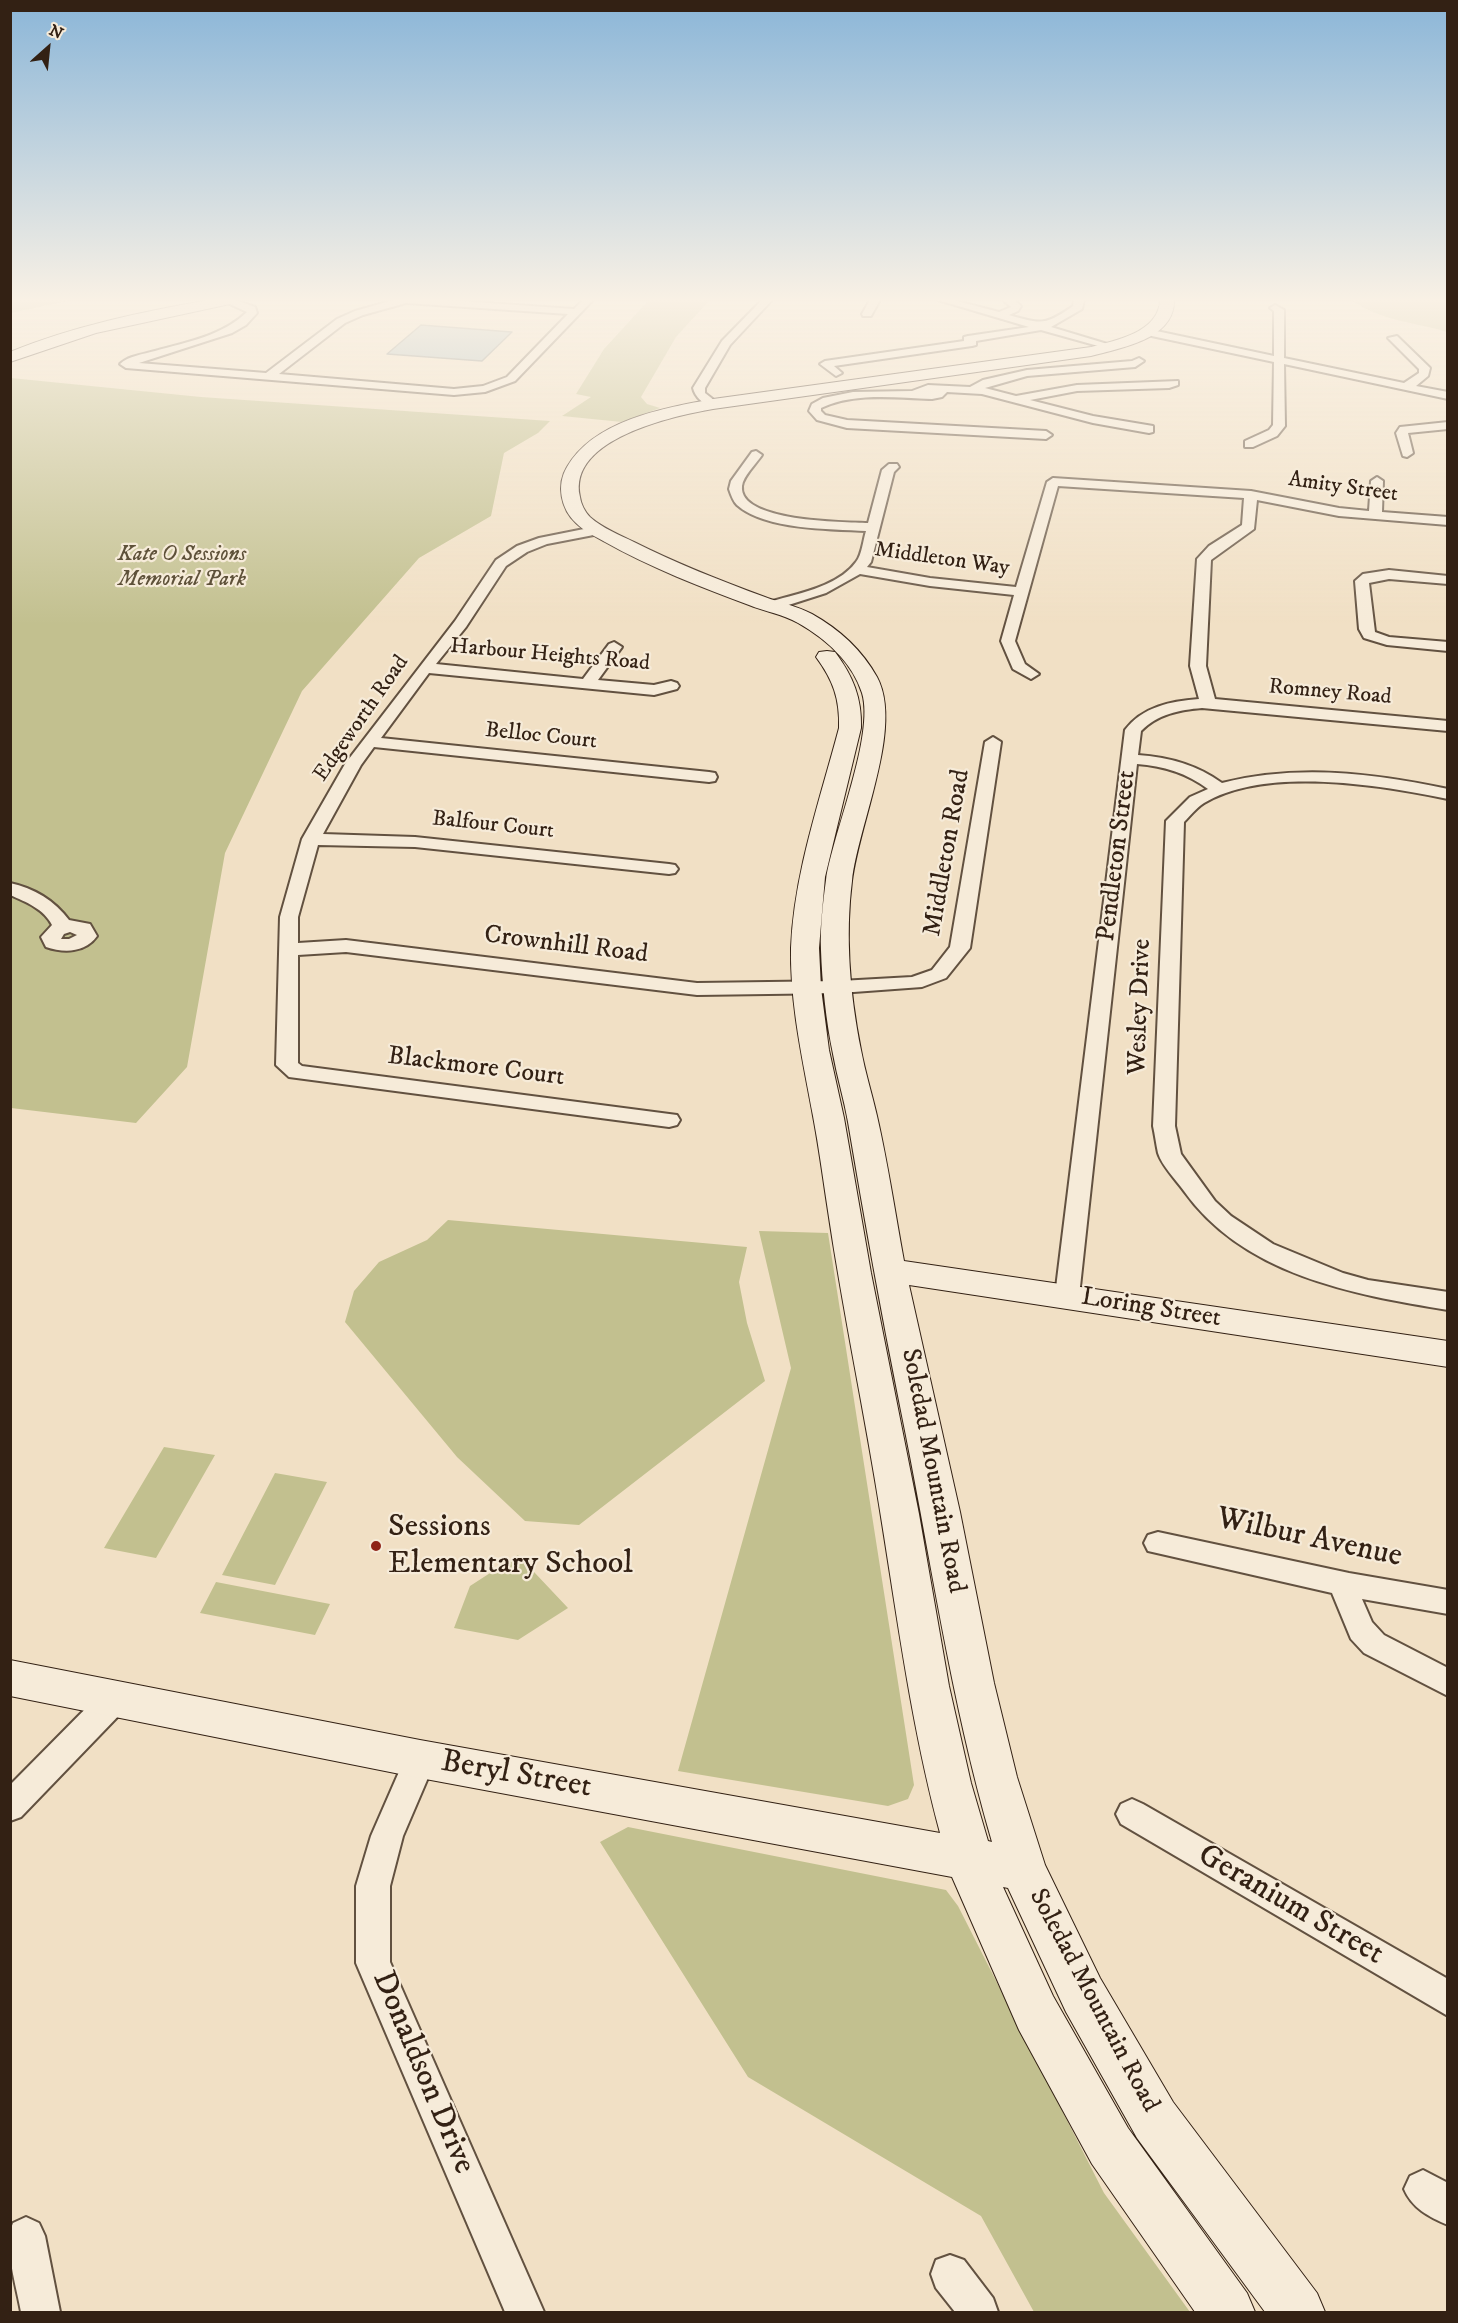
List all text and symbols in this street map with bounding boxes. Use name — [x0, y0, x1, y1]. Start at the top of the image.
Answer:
north arrow — [18, 18, 78, 78]
text: N — [46, 20, 67, 44]
street label: Amity Street — [1287, 467, 1399, 509]
street label: Middleton Way — [873, 537, 1011, 583]
park label: Kate O Sessions Memorial Park — [118, 542, 246, 594]
street label: Harbour Heights Road — [449, 634, 651, 678]
street label: Edgeworth Road — [309, 651, 415, 787]
street label: Romney Road — [1268, 674, 1392, 712]
street label: Belloc Court — [484, 718, 598, 756]
street label: Middleton Road — [918, 767, 978, 939]
street label: Pendleton Street — [1092, 769, 1144, 943]
street label: Balfour Court — [431, 806, 555, 846]
street label: Crownhill Road — [482, 920, 650, 972]
street label: Wesley Drive — [1123, 938, 1159, 1076]
street label: Blackmore Court — [386, 1042, 566, 1094]
street label: Loring Street — [1079, 1283, 1223, 1335]
street label: Soledad Mountain Road — [893, 1346, 971, 1596]
street label: Wilbur Avenue — [1213, 1501, 1405, 1577]
place label: Sessions Elementary School — [388, 1509, 633, 1584]
marker: Sessions Elementary School — [369, 1539, 383, 1553]
street label: Beryl Street — [438, 1744, 594, 1808]
street label: Geranium Street — [1190, 1837, 1390, 1975]
street label: Soledad Mountain Road — [1021, 1884, 1165, 2118]
street label: Donaldson Drive — [362, 1966, 482, 2180]

